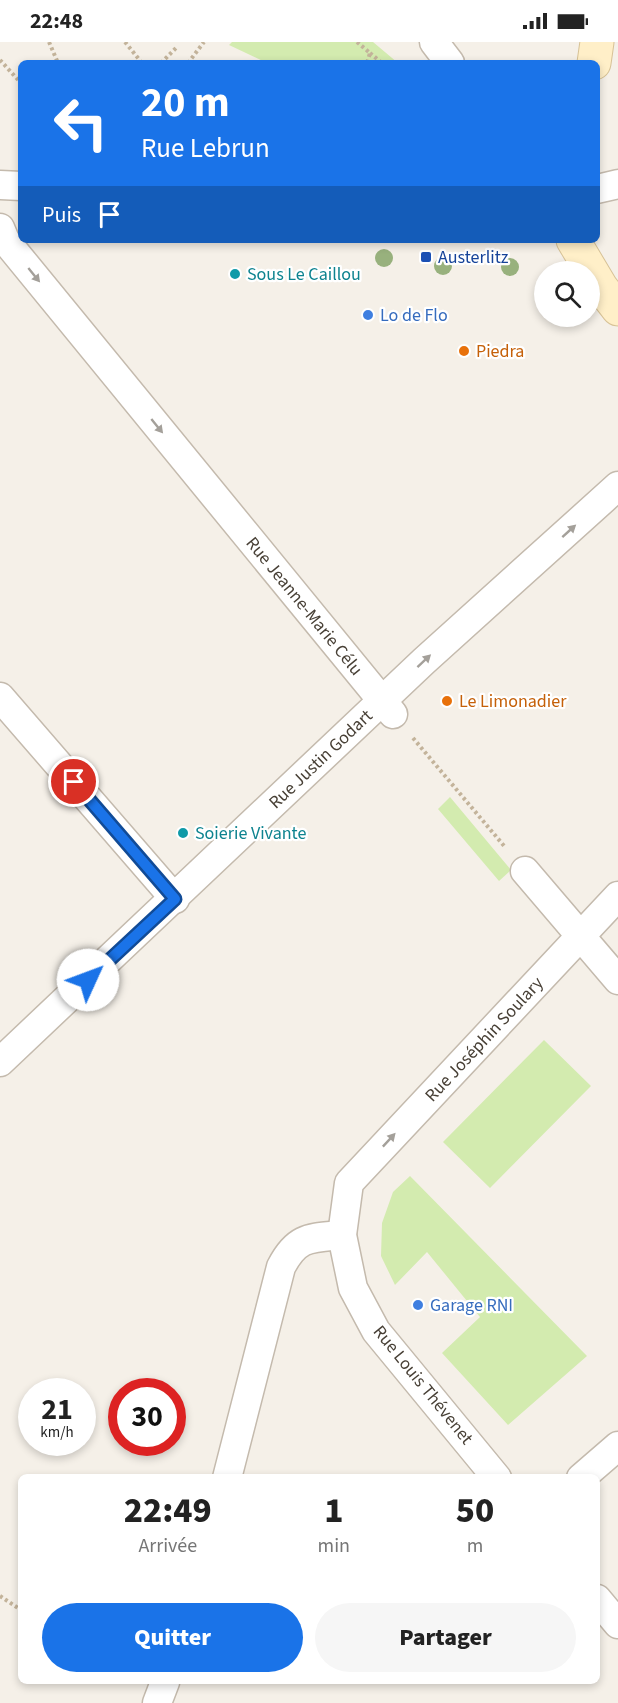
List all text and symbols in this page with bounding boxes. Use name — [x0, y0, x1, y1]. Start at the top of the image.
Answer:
text: 22:48 — [30, 5, 83, 37]
text: 20 m — [141, 73, 230, 133]
icon: left — [42, 84, 120, 162]
text: Rue Lebrun — [141, 129, 270, 168]
icon: arrive — [93, 198, 126, 231]
text: Puis — [42, 199, 81, 231]
place label: Austerlitz — [438, 245, 509, 270]
marker: Austerlitz — [419, 250, 433, 264]
map controls — [534, 261, 600, 327]
button: search — [534, 261, 600, 327]
place label: Sous Le Caillou — [247, 262, 361, 287]
one-way arrow — [27, 267, 40, 283]
marker: Sous Le Caillou — [228, 267, 242, 281]
place label: Lo de Flo — [380, 303, 448, 328]
marker: Lo de Flo — [361, 308, 375, 322]
place label: Piedra — [476, 339, 524, 364]
marker: Piedra — [457, 344, 471, 358]
one-way arrow — [150, 418, 163, 434]
one-way arrow — [561, 525, 576, 538]
street label: Rue Jeanne-Marie Célu — [240, 531, 369, 681]
one-way arrow — [416, 655, 431, 668]
place label: Le Limonadier — [459, 689, 567, 714]
marker: Le Limonadier — [440, 694, 454, 708]
street label: Rue Justin Godart — [263, 704, 378, 814]
pin — [48, 756, 99, 807]
icon: arrive — [57, 765, 90, 798]
place label: Soierie Vivante — [195, 821, 306, 846]
marker: Soierie Vivante — [176, 826, 190, 840]
position arrow — [56, 948, 120, 1012]
street label: Rue Joséphin Soulary — [419, 971, 549, 1107]
one-way arrow — [382, 1133, 396, 1148]
place label: Garage RNI — [430, 1293, 513, 1318]
marker: Garage RNI — [411, 1298, 425, 1312]
street label: Rue Louis Thévenet — [367, 1320, 479, 1450]
speed limit sign: 30 — [108, 1378, 186, 1456]
text: 21 — [41, 1388, 73, 1431]
text: km/h — [40, 1422, 74, 1443]
text: 22:49 — [124, 1485, 212, 1536]
text: 1 — [324, 1485, 343, 1536]
text: 50 — [456, 1485, 494, 1536]
text: Arrivée — [138, 1532, 197, 1560]
text: min — [318, 1532, 350, 1560]
text: m — [467, 1532, 483, 1560]
button: Quitter — [42, 1603, 303, 1672]
button: Partager — [315, 1603, 576, 1672]

